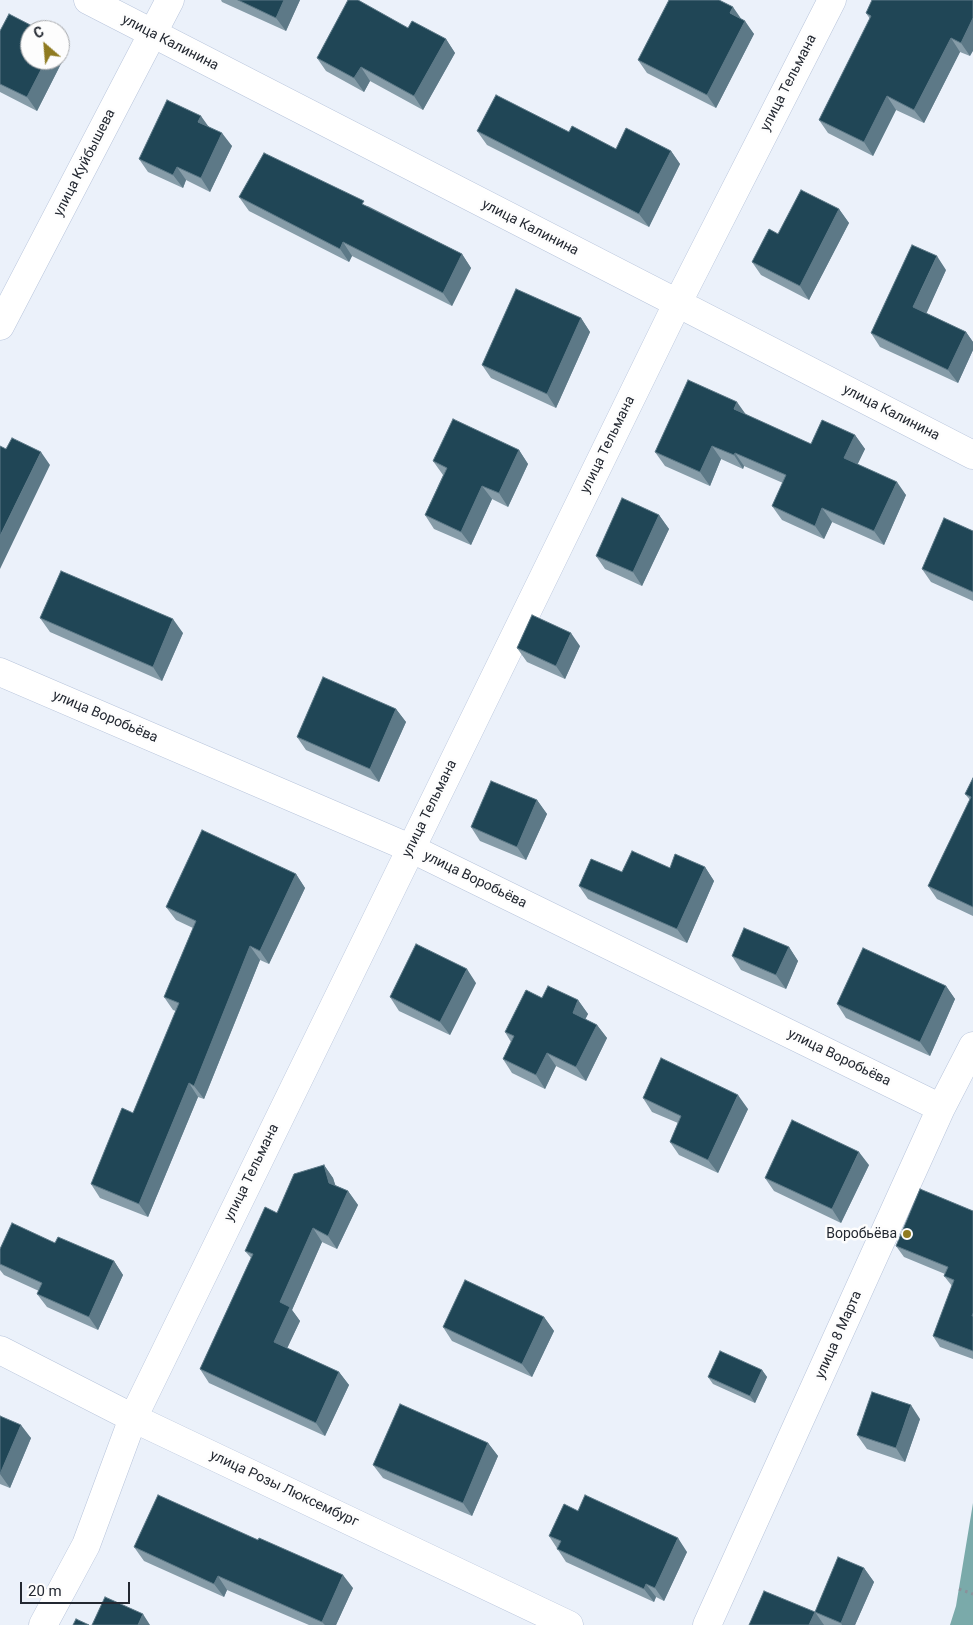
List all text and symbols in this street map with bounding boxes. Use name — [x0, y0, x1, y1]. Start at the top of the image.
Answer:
street label: улица Калинина — [119, 11, 221, 75]
north arrow — [20, 20, 70, 70]
text: С — [31, 23, 46, 42]
street label: улица Тельмана — [757, 32, 821, 134]
street label: улица Куйбышева — [51, 106, 119, 220]
street label: улица Калинина — [479, 196, 581, 260]
street label: улица Калинина — [840, 381, 942, 445]
street label: улица Тельмана — [577, 394, 639, 496]
street label: улица Воробьёва — [50, 687, 160, 747]
street label: улица Тельмана — [399, 758, 461, 860]
street label: улица Воробьёва — [421, 848, 529, 912]
street label: улица Воробьёва — [785, 1026, 893, 1090]
street label: улица Тельмана — [221, 1122, 283, 1224]
place label: Воробьёва — [826, 1226, 897, 1242]
marker: Воробьёва — [901, 1228, 913, 1240]
street label: улица 8 Марта — [812, 1288, 866, 1382]
street label: улица Розы Люксембург — [207, 1447, 361, 1531]
scale bar — [22, 1572, 132, 1604]
text: 20 m — [28, 1582, 62, 1600]

